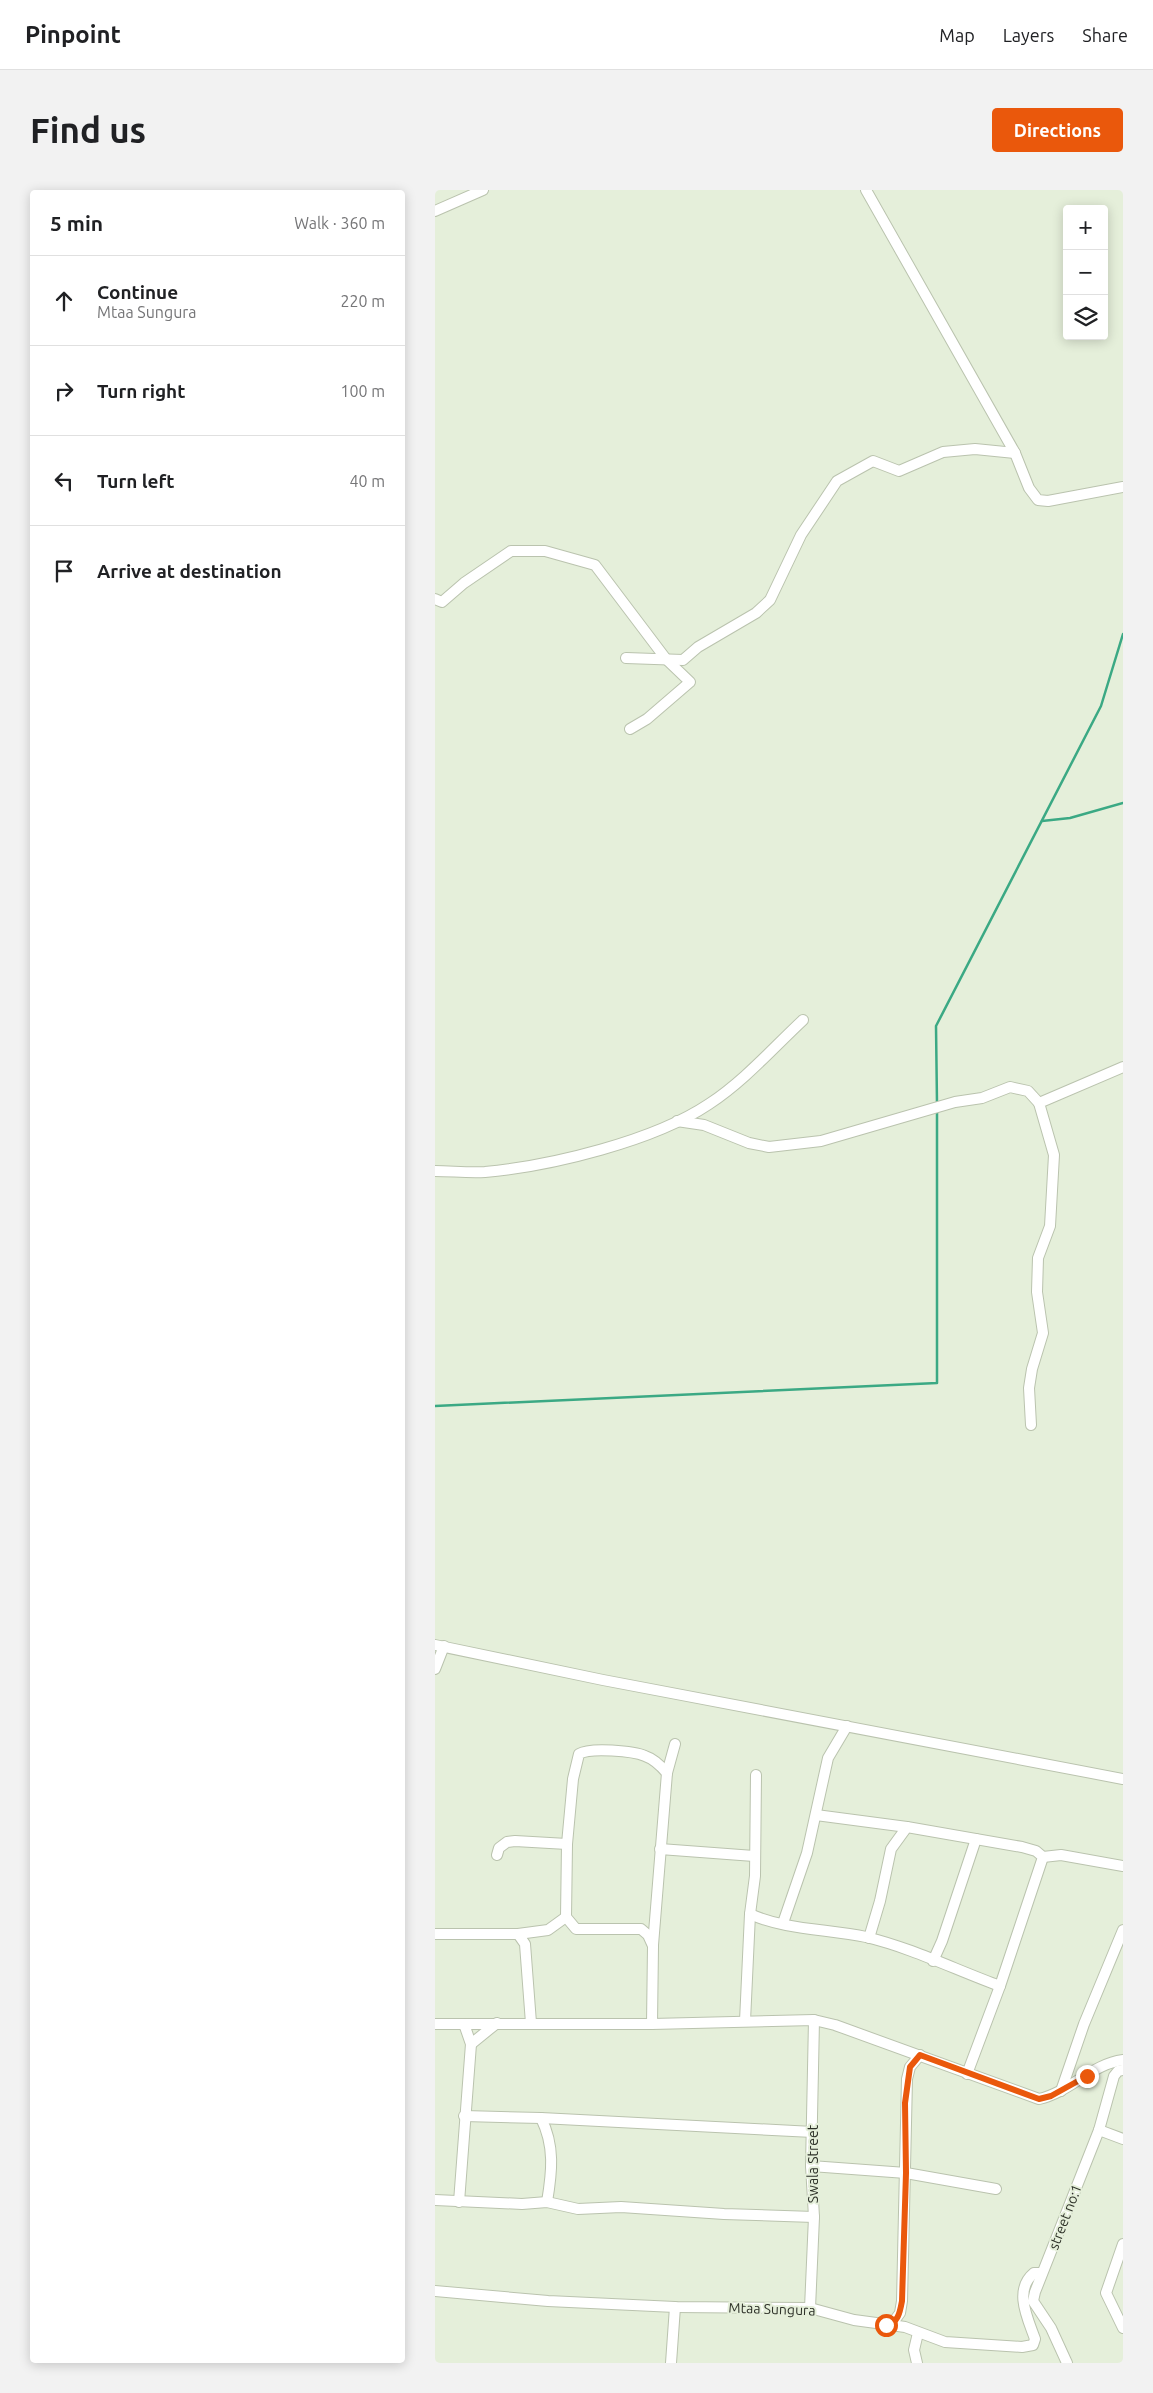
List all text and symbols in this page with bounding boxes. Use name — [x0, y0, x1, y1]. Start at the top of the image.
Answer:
text: Pinpoint — [25, 21, 121, 48]
text: Map — [939, 25, 975, 45]
text: Layers — [1003, 25, 1054, 45]
text: Share — [1082, 25, 1128, 45]
button: Directions — [992, 108, 1123, 152]
text: Find us — [30, 110, 146, 150]
map controls — [1063, 205, 1108, 340]
button: + — [1063, 205, 1108, 250]
text: 5 min — [50, 211, 103, 235]
text: Walk · 360 m — [294, 214, 385, 232]
button: − — [1063, 250, 1108, 295]
text: Continue — [97, 281, 178, 303]
icon: ahead — [50, 287, 78, 315]
text: 220 m — [340, 292, 385, 310]
button: layers — [1063, 295, 1108, 340]
text: Mtaa Sungura — [97, 303, 197, 321]
icon: right — [50, 377, 78, 405]
text: Turn right — [97, 380, 185, 402]
text: 100 m — [340, 382, 385, 400]
icon: left — [50, 467, 78, 495]
text: Turn left — [97, 470, 175, 492]
text: 40 m — [349, 472, 385, 490]
icon: arrive — [50, 557, 78, 585]
text: Arrive at destination — [97, 560, 282, 582]
route end — [1076, 2065, 1099, 2088]
street label: Swala Street — [805, 2124, 821, 2203]
street label: street no:1 — [1045, 2182, 1085, 2252]
street label: Mtaa Sungura — [728, 2299, 816, 2319]
route start — [875, 2314, 898, 2337]

